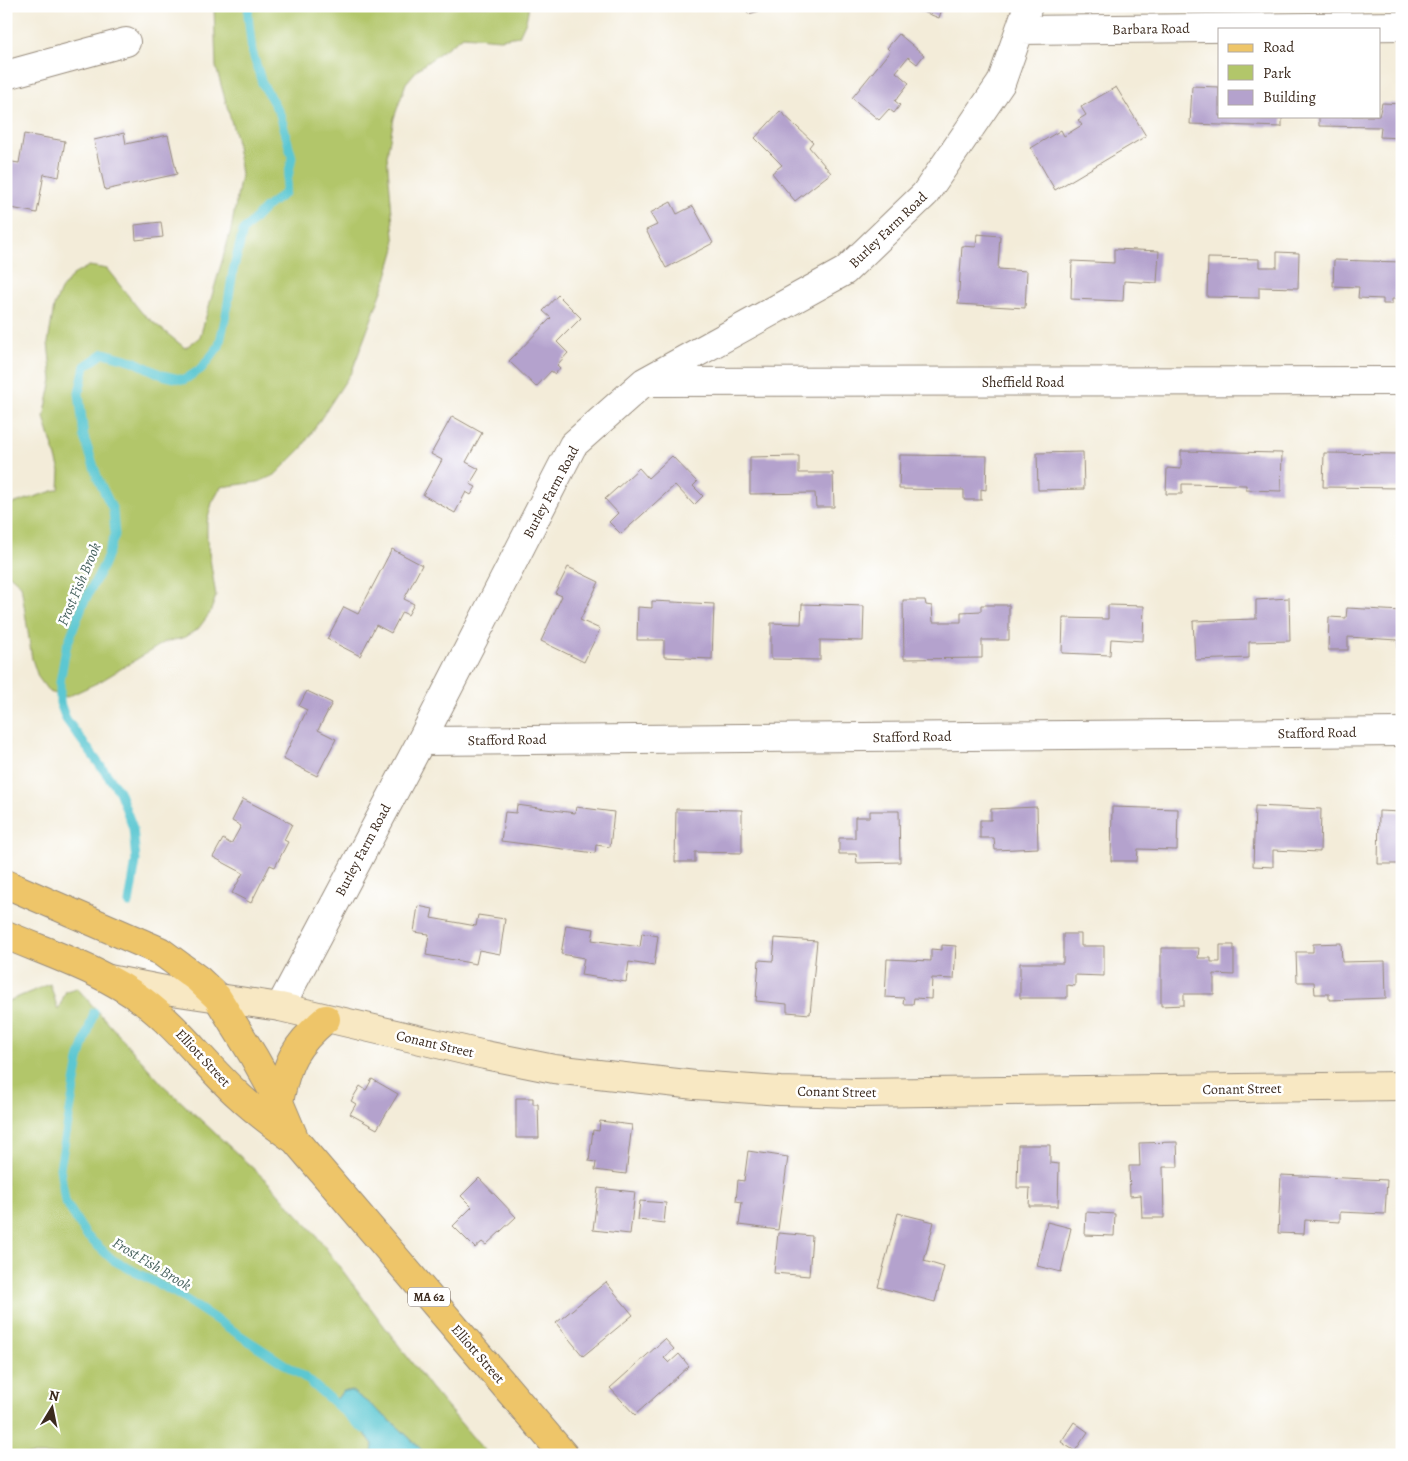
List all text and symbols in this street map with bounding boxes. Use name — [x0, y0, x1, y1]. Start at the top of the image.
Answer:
street label: Barbara Road — [1112, 19, 1190, 39]
legend — [1218, 28, 1380, 118]
text: Road — [1263, 37, 1295, 57]
text: Park — [1263, 63, 1292, 83]
text: Building — [1263, 87, 1316, 107]
street label: Burley Farm Road — [845, 187, 932, 272]
street label: Sheffield Road — [982, 373, 1065, 392]
street label: Burley Farm Road — [519, 442, 584, 542]
water label: Frost Fish Brook — [53, 539, 106, 629]
street label: Stafford Road — [1277, 723, 1357, 743]
street label: Stafford Road — [872, 727, 952, 747]
street label: Stafford Road — [467, 730, 547, 750]
street label: Burley Farm Road — [331, 800, 396, 900]
street label: Elliott Street — [171, 1025, 235, 1091]
street label: Conant Street — [394, 1026, 476, 1062]
street label: Conant Street — [1202, 1079, 1282, 1099]
street label: Conant Street — [797, 1082, 877, 1102]
water label: Frost Fish Brook — [109, 1233, 195, 1295]
road number: MA 62 — [408, 1288, 450, 1306]
street label: Elliott Street — [447, 1320, 509, 1388]
north arrow — [28, 1384, 78, 1434]
text: N — [47, 1385, 61, 1406]

